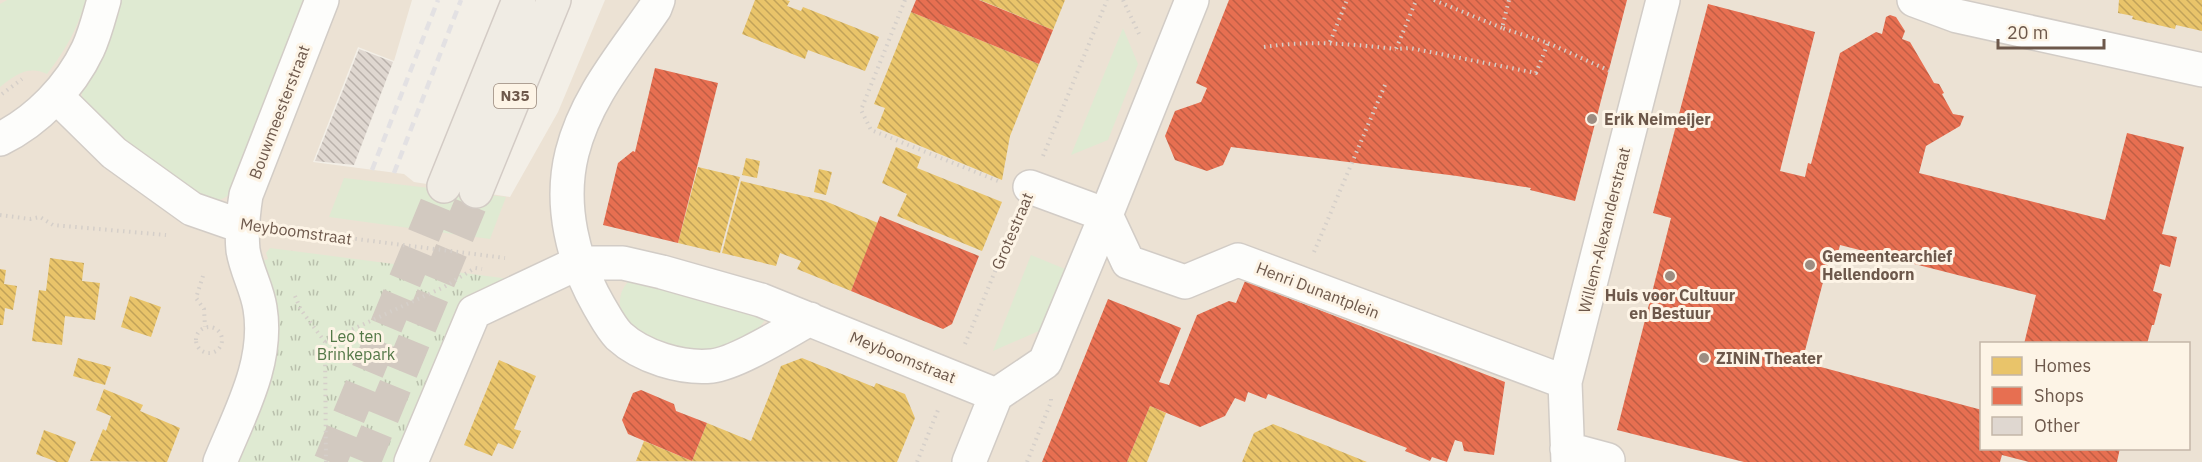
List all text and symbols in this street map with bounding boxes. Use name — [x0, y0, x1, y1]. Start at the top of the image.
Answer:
scale bar — [1998, 12, 2104, 50]
text: 20 m — [2007, 21, 2049, 44]
street label: Bouwmeesterstraat — [244, 42, 314, 182]
road number: N35 — [494, 84, 536, 108]
place label: Erik Neimeijer — [1604, 109, 1711, 129]
marker: Erik Neimeijer — [1585, 112, 1599, 126]
street label: Willem-Alexanderstraat — [1574, 145, 1634, 315]
street label: Grotestraat — [987, 189, 1037, 273]
street label: Meyboomstraat — [239, 213, 353, 249]
place label: Gemeentearchief Hellendoorn — [1822, 246, 1952, 284]
street label: Henri Dunantplein — [1254, 257, 1382, 323]
marker: Gemeentearchief Hellendoorn — [1803, 258, 1817, 272]
marker: Huis voor Cultuur en Bestuur — [1663, 269, 1677, 283]
place label: Huis voor Cultuur en Bestuur — [1605, 285, 1736, 323]
park label: Leo ten Brinkepark — [317, 326, 396, 364]
street label: Meyboomstraat — [847, 327, 959, 387]
legend — [1980, 342, 2190, 450]
place label: ZINiN Theater — [1716, 348, 1823, 368]
marker: ZINiN Theater — [1697, 351, 1711, 365]
text: Homes — [2034, 354, 2091, 377]
text: Shops — [2034, 384, 2084, 407]
text: Other — [2034, 414, 2080, 437]

